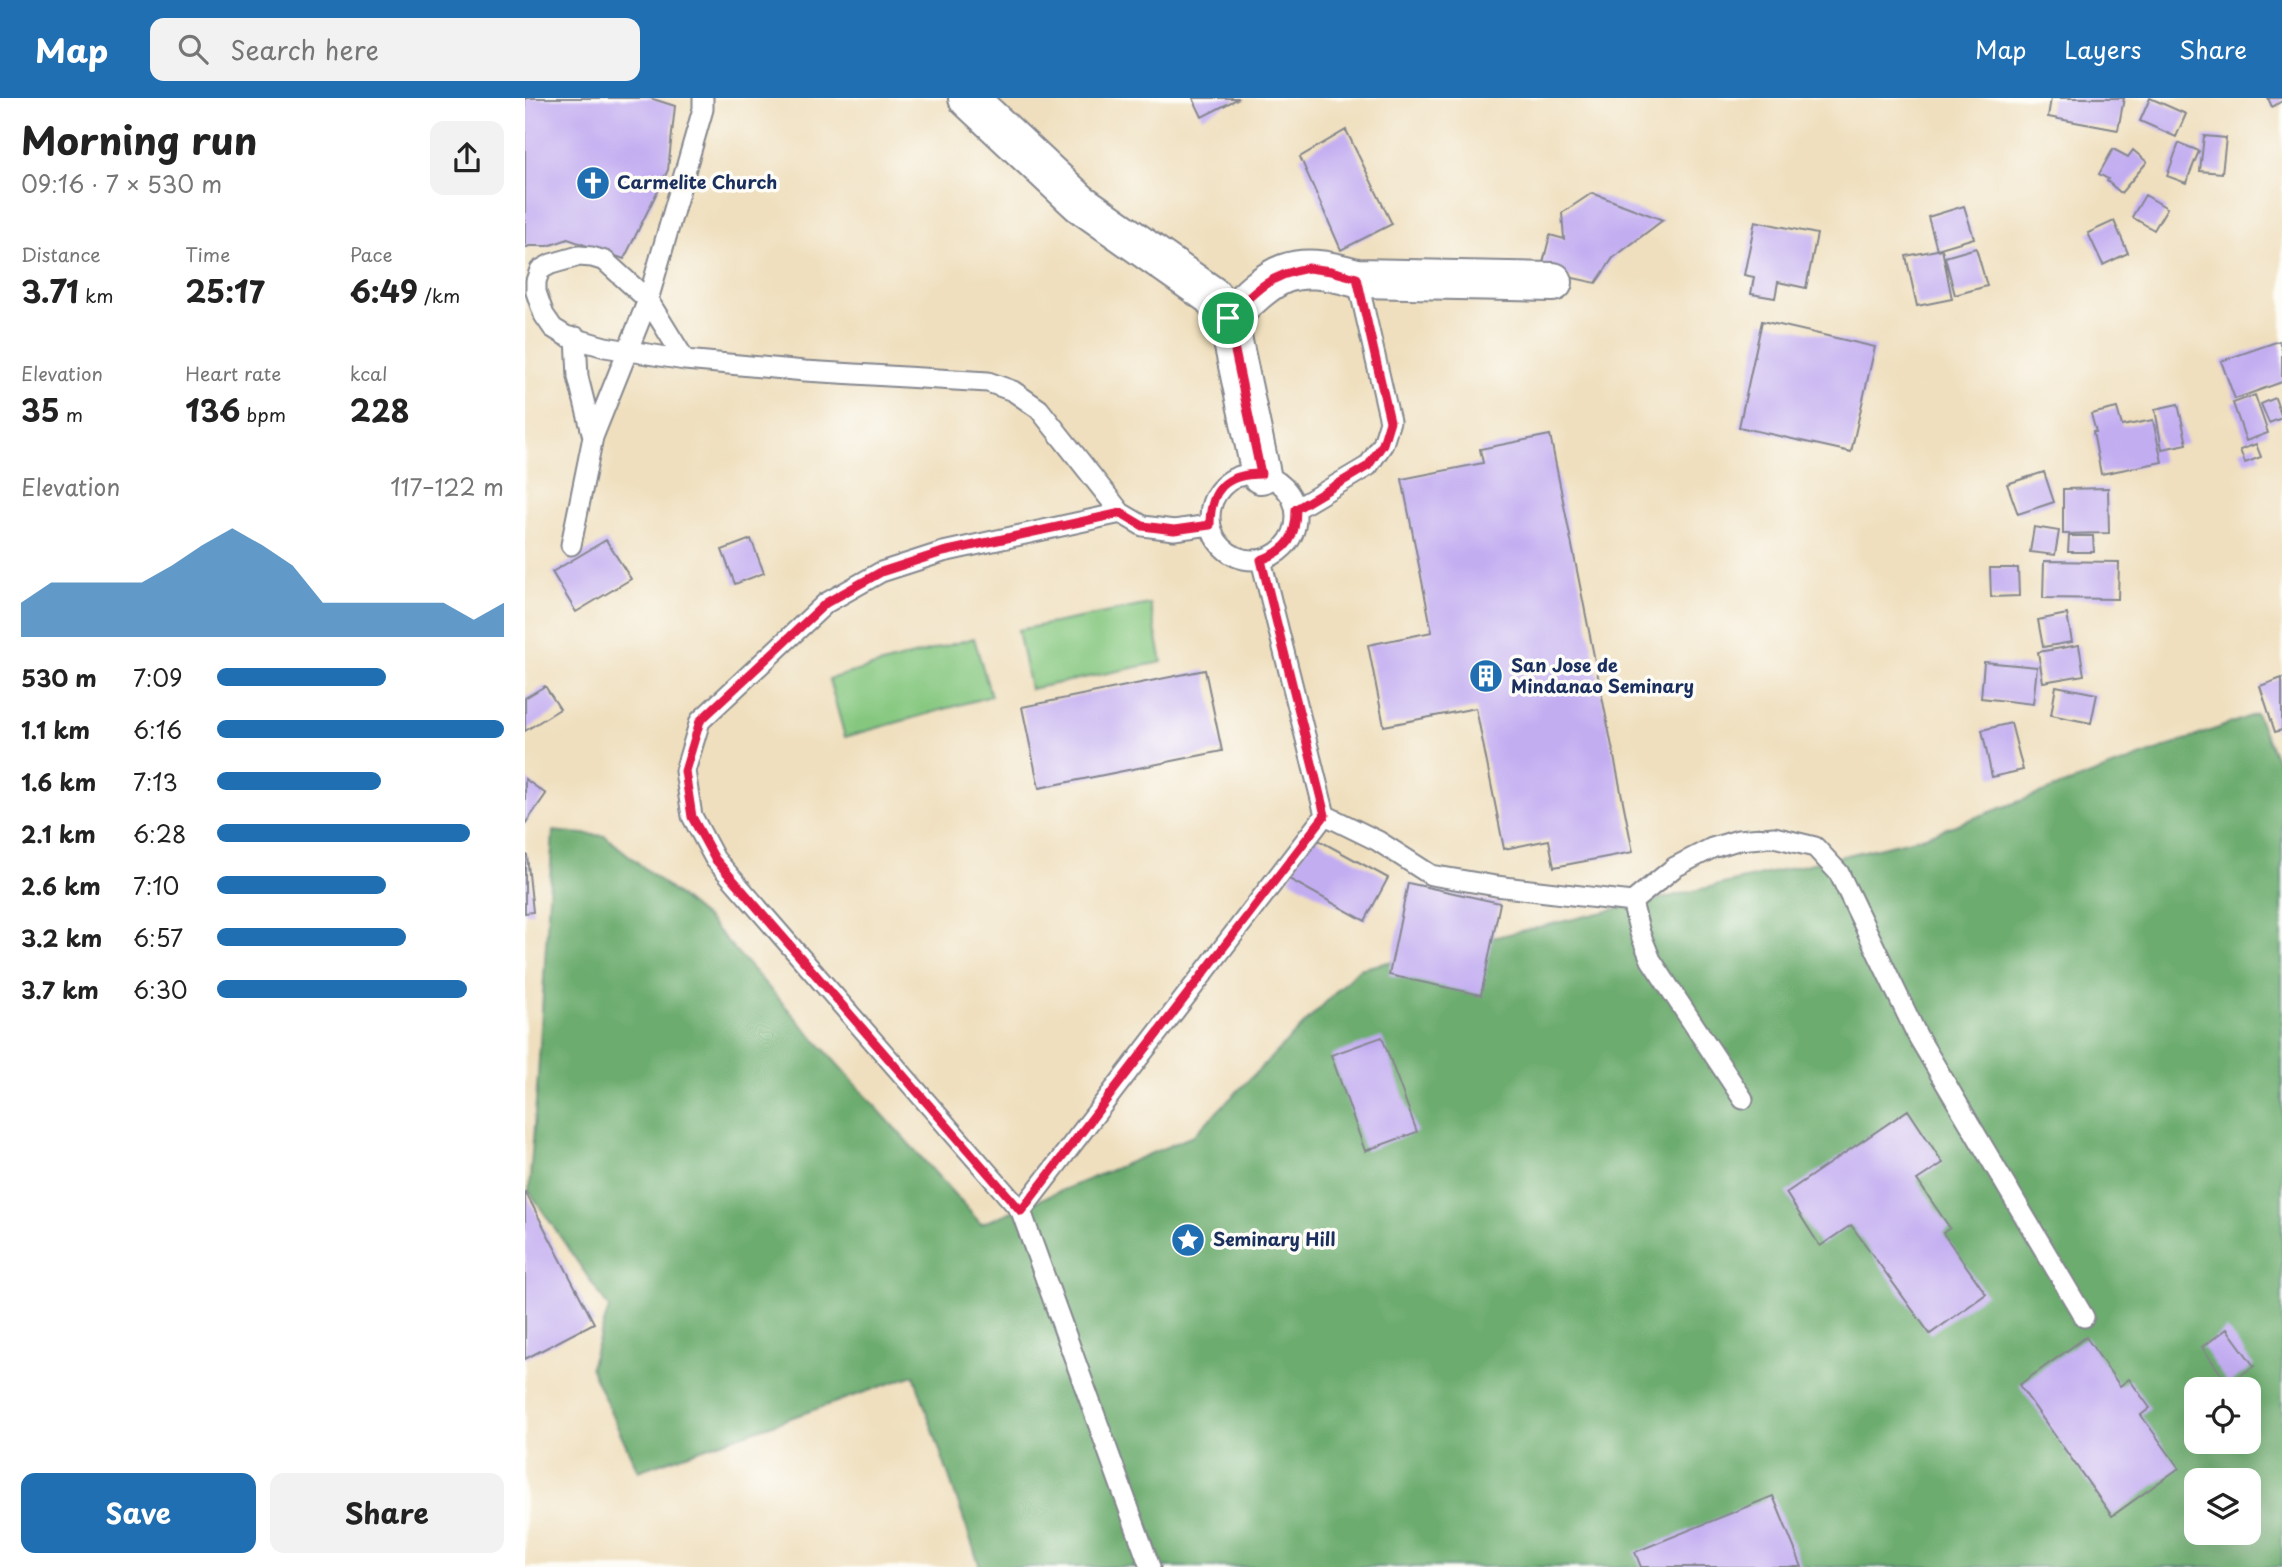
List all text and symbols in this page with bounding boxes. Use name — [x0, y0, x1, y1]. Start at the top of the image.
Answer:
search box — [150, 18, 640, 81]
text: Map — [35, 24, 108, 74]
icon: search — [174, 30, 212, 68]
text: Search here — [230, 30, 379, 69]
text: Map — [1975, 31, 2026, 67]
text: Layers — [2064, 31, 2141, 67]
text: Share — [2179, 31, 2247, 67]
text: Morning run — [21, 111, 257, 168]
button: share — [430, 121, 504, 195]
church icon: Carmelite Church — [574, 164, 612, 202]
text: 09:16 · 7 × 530 m — [21, 166, 222, 201]
place label: Carmelite Church — [617, 168, 777, 195]
text: Distance — [21, 240, 101, 268]
text: Time — [185, 240, 230, 268]
text: Pace — [350, 240, 393, 268]
text: 3.71 — [21, 268, 79, 313]
text: 25:17 — [185, 268, 265, 313]
text: 6:49 — [350, 268, 418, 313]
text: km — [79, 281, 114, 309]
text: /km — [418, 281, 460, 309]
pin — [1198, 288, 1258, 348]
icon: arrive — [1209, 299, 1247, 337]
text: Elevation — [21, 359, 103, 387]
text: Heart rate — [185, 359, 281, 387]
text: kcal — [350, 359, 388, 387]
text: 35 — [21, 387, 60, 432]
text: 136 — [185, 387, 240, 432]
text: 228 — [350, 387, 409, 432]
text: m — [60, 400, 83, 428]
text: bpm — [240, 400, 286, 428]
text: Elevation — [21, 469, 120, 504]
text: 117–122 m — [390, 469, 504, 504]
place label: San Jose de Mindanao Seminary — [1511, 651, 1694, 699]
building icon: San Jose de Mindanao Seminary — [1467, 657, 1505, 695]
text: 530 m — [21, 660, 97, 695]
text: 7:09 — [133, 660, 183, 695]
text: 1.1 km — [21, 712, 90, 747]
text: 6:16 — [133, 712, 182, 747]
text: 1.6 km — [21, 764, 96, 799]
text: 7:13 — [133, 764, 178, 799]
text: 2.1 km — [21, 816, 96, 851]
text: 6:28 — [133, 816, 186, 851]
text: 2.6 km — [21, 868, 101, 903]
text: 7:10 — [133, 868, 179, 903]
text: 3.2 km — [21, 920, 102, 955]
text: 6:57 — [133, 920, 183, 955]
text: 3.7 km — [21, 972, 99, 1007]
text: 6:30 — [133, 972, 188, 1007]
place icon: Seminary Hill — [1169, 1221, 1207, 1259]
place label: Seminary Hill — [1213, 1225, 1335, 1252]
map controls — [2184, 1377, 2261, 1545]
button: locate — [2184, 1377, 2261, 1454]
button: layers — [2184, 1468, 2261, 1545]
button: Save — [21, 1473, 256, 1553]
button: Share — [270, 1473, 504, 1553]

